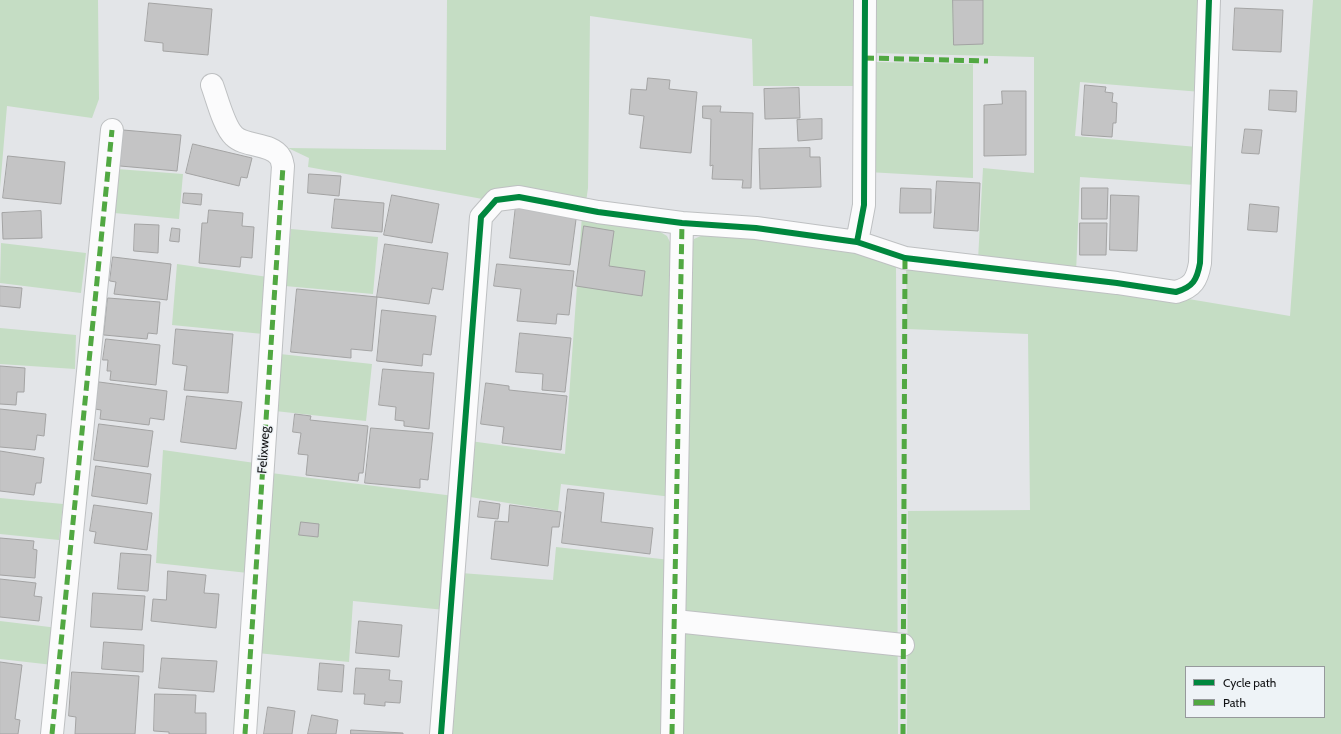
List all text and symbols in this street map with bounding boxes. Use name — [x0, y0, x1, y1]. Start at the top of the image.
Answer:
street label: Felixweg — [255, 426, 273, 474]
legend — [1185, 666, 1325, 718]
text: Cycle path — [1223, 675, 1276, 690]
text: Path — [1223, 695, 1246, 710]

